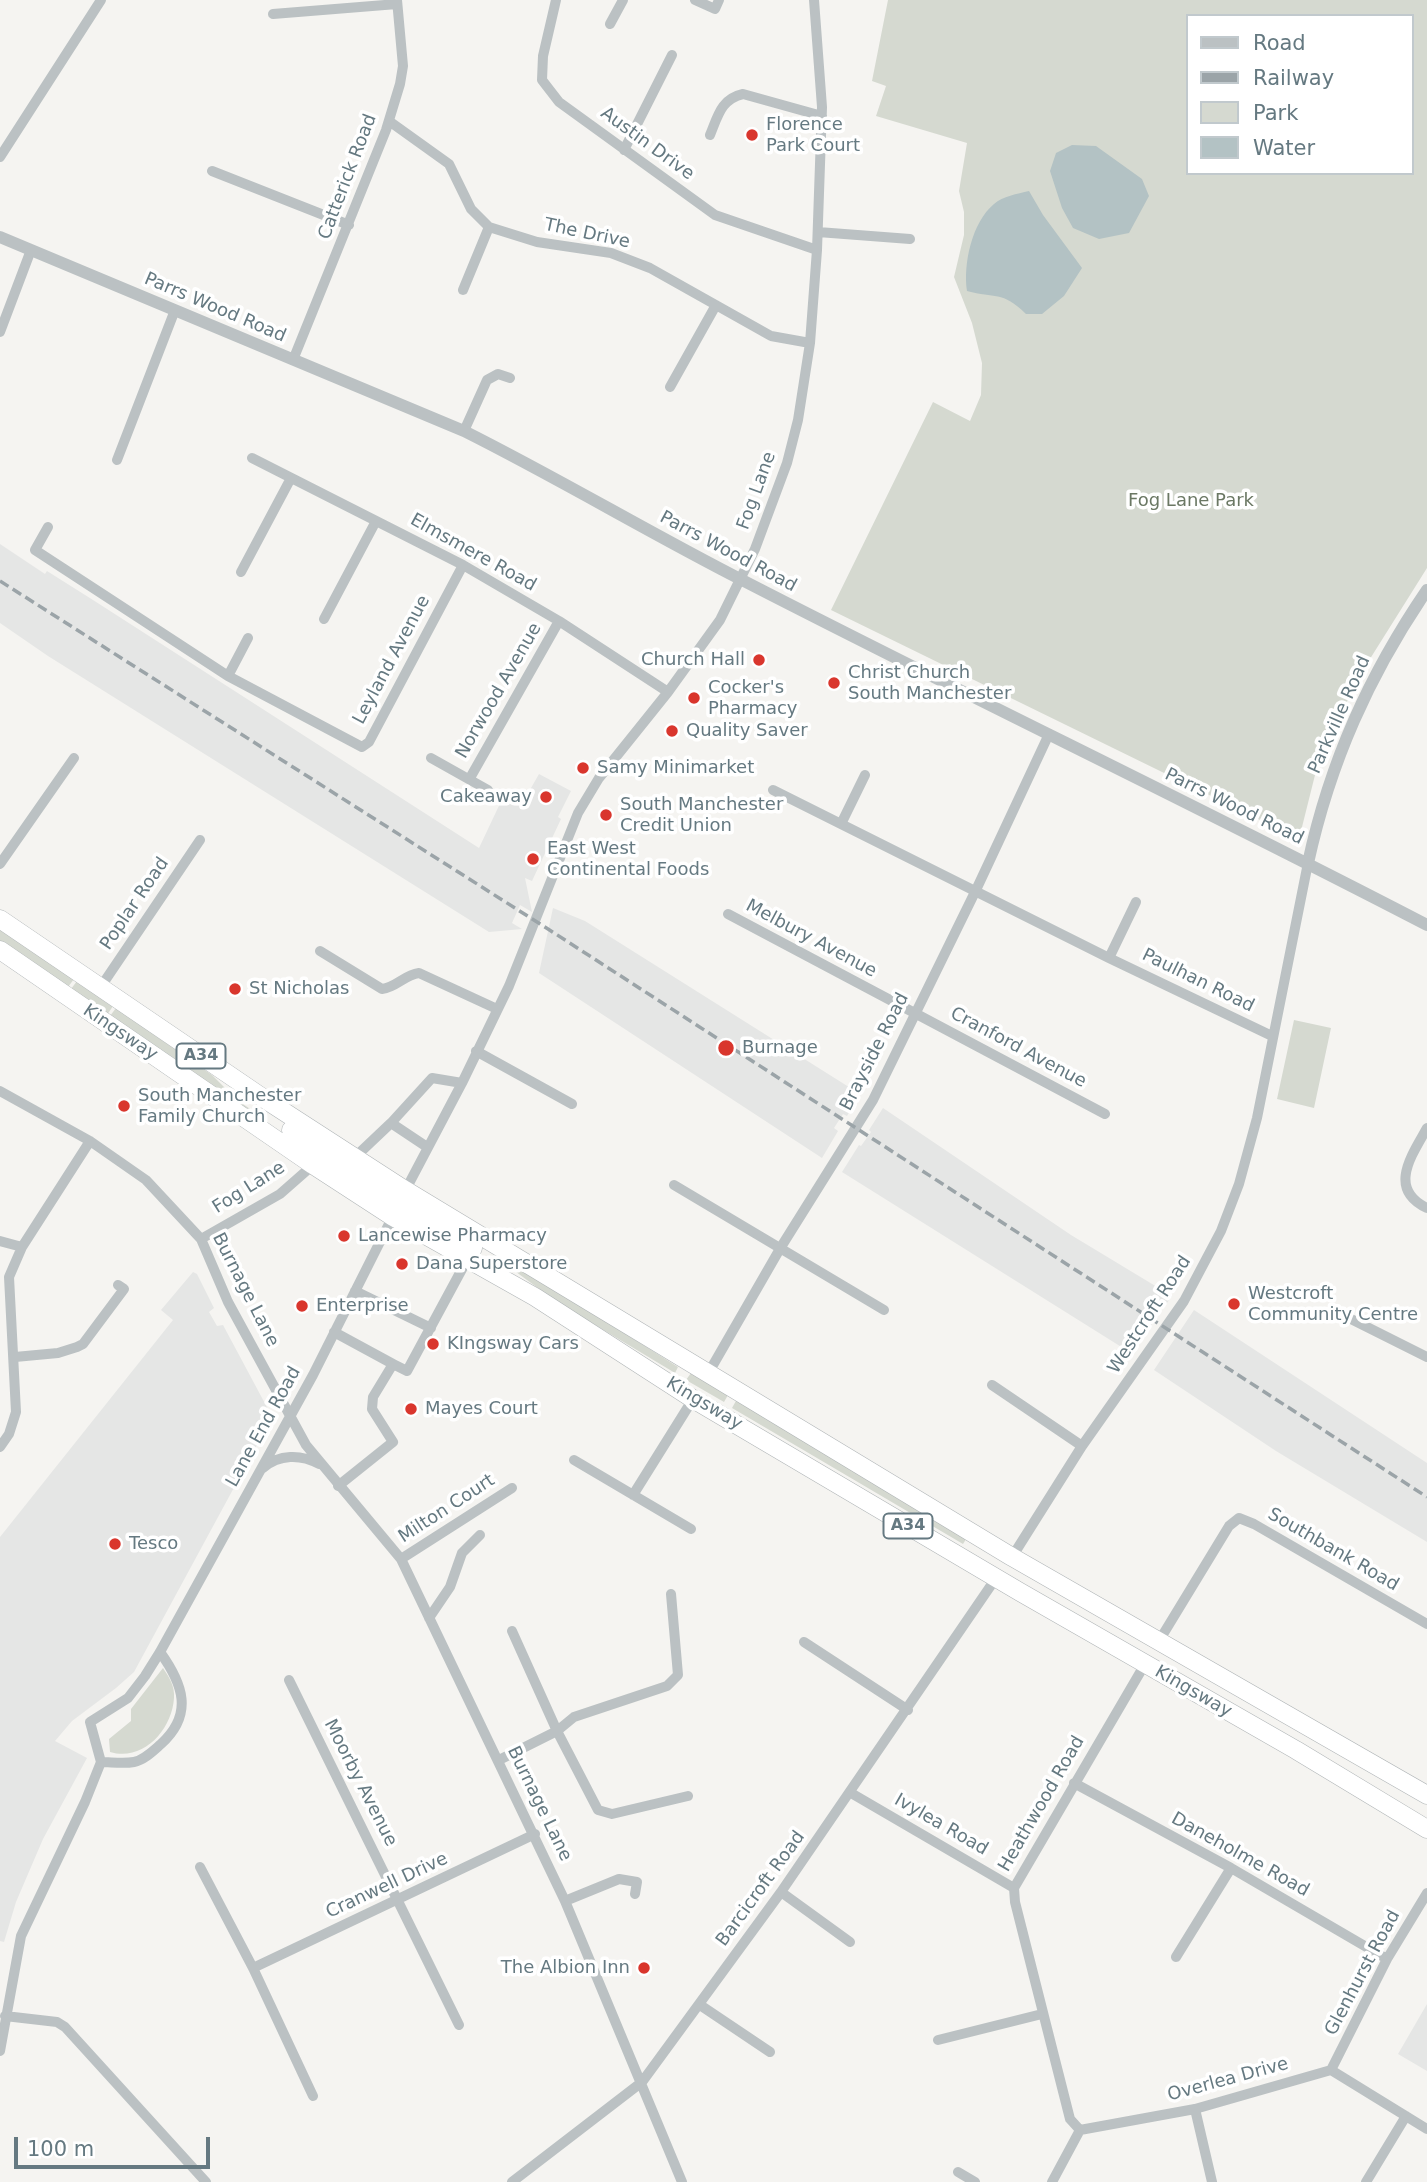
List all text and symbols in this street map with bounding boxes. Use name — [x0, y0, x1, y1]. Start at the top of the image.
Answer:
legend — [1186, 14, 1413, 175]
text: Road — [1253, 31, 1306, 55]
text: Railway — [1253, 66, 1334, 90]
text: Park — [1253, 101, 1298, 125]
street label: Austin Drive — [596, 103, 698, 185]
street label: Catterick Road — [314, 111, 382, 243]
place label: Florence Park Court — [766, 114, 860, 156]
marker: Florence Park Court — [744, 127, 760, 143]
text: Water — [1253, 136, 1315, 160]
street label: The Drive — [542, 214, 632, 254]
street label: Parrs Wood Road — [141, 268, 289, 348]
street label: Fog Lane — [733, 449, 781, 533]
park label: Fog Lane Park — [1128, 490, 1254, 512]
street label: Parrs Wood Road — [656, 507, 800, 597]
street label: Elmsmere Road — [406, 509, 540, 597]
street label: Leyland Avenue — [349, 592, 435, 728]
street label: Norwood Avenue — [451, 620, 547, 762]
place label: Church Hall — [641, 649, 745, 671]
marker: Church Hall — [751, 652, 767, 668]
street label: Parkville Road — [1304, 653, 1376, 777]
place label: Christ Church South Manchester — [848, 662, 1011, 704]
marker: Christ Church South Manchester — [826, 675, 842, 691]
place label: Cocker's Pharmacy — [708, 677, 797, 720]
marker: Cocker's Pharmacy — [686, 690, 702, 706]
place label: Quality Saver — [686, 720, 808, 742]
marker: Quality Saver — [664, 723, 680, 739]
place label: Samy Minimarket — [597, 757, 754, 779]
marker: Samy Minimarket — [575, 760, 591, 776]
street label: Parrs Wood Road — [1161, 764, 1307, 850]
place label: Cakeaway — [440, 786, 532, 808]
marker: Cakeaway — [538, 789, 554, 805]
place label: South Manchester Credit Union — [620, 794, 783, 836]
marker: South Manchester Credit Union — [598, 807, 614, 823]
place label: East West Continental Foods — [547, 838, 709, 880]
marker: East West Continental Foods — [525, 851, 541, 867]
street label: Poplar Road — [96, 854, 174, 954]
street label: Melbury Avenue — [742, 895, 880, 983]
street label: Paulhan Road — [1138, 945, 1258, 1017]
place label: St Nicholas — [249, 978, 349, 1000]
marker: St Nicholas — [227, 981, 243, 997]
street label: Brayside Road — [836, 990, 914, 1114]
street label: Kingsway — [79, 1000, 161, 1066]
street label: Cranford Avenue — [946, 1003, 1090, 1093]
place label: Burnage — [742, 1037, 818, 1059]
marker: Burnage — [716, 1038, 736, 1058]
road number: A34 — [176, 1044, 226, 1068]
place label: South Manchester Family Church — [138, 1085, 301, 1128]
marker: South Manchester Family Church — [116, 1098, 132, 1114]
street label: Fog Lane — [209, 1157, 289, 1219]
place label: Lancewise Pharmacy — [358, 1225, 547, 1247]
marker: Lancewise Pharmacy — [336, 1228, 352, 1244]
street label: Burnage Lane — [207, 1229, 283, 1351]
street label: Westcroft Road — [1104, 1252, 1196, 1378]
place label: Dana Superstore — [416, 1253, 567, 1275]
marker: Dana Superstore — [394, 1256, 410, 1272]
place label: Westcroft Community Centre — [1248, 1283, 1418, 1326]
place label: Enterprise — [316, 1295, 409, 1317]
marker: Westcroft Community Centre — [1226, 1296, 1242, 1312]
marker: Enterprise — [294, 1298, 310, 1314]
place label: KIngsway Cars — [447, 1333, 579, 1355]
marker: KIngsway Cars — [425, 1336, 441, 1352]
street label: Lane End Road — [222, 1363, 306, 1491]
street label: Kingsway — [662, 1373, 746, 1435]
place label: Mayes Court — [425, 1398, 538, 1420]
marker: Mayes Court — [403, 1401, 419, 1417]
street label: Milton Court — [395, 1470, 499, 1548]
street label: Southbank Road — [1264, 1504, 1402, 1596]
road number: A34 — [884, 1514, 932, 1538]
place label: Tesco — [129, 1533, 178, 1555]
marker: Tesco — [107, 1536, 123, 1552]
street label: Kingsway — [1151, 1661, 1235, 1723]
street label: Moorby Avenue — [319, 1716, 401, 1850]
street label: Heathwood Road — [994, 1732, 1090, 1876]
street label: Burnage Lane — [502, 1743, 576, 1865]
street label: Ivylea Road — [890, 1789, 992, 1861]
street label: Daneholme Road — [1167, 1808, 1313, 1902]
street label: Barcicroft Road — [712, 1827, 810, 1951]
street label: Cranwell Drive — [323, 1848, 451, 1924]
street label: Glenhurst Road — [1321, 1907, 1405, 2039]
place label: The Albion Inn — [501, 1957, 630, 1979]
marker: The Albion Inn — [636, 1960, 652, 1976]
street label: Overlea Drive — [1165, 2054, 1291, 2106]
scale bar — [18, 2122, 214, 2166]
text: 100 m — [27, 2137, 94, 2161]

